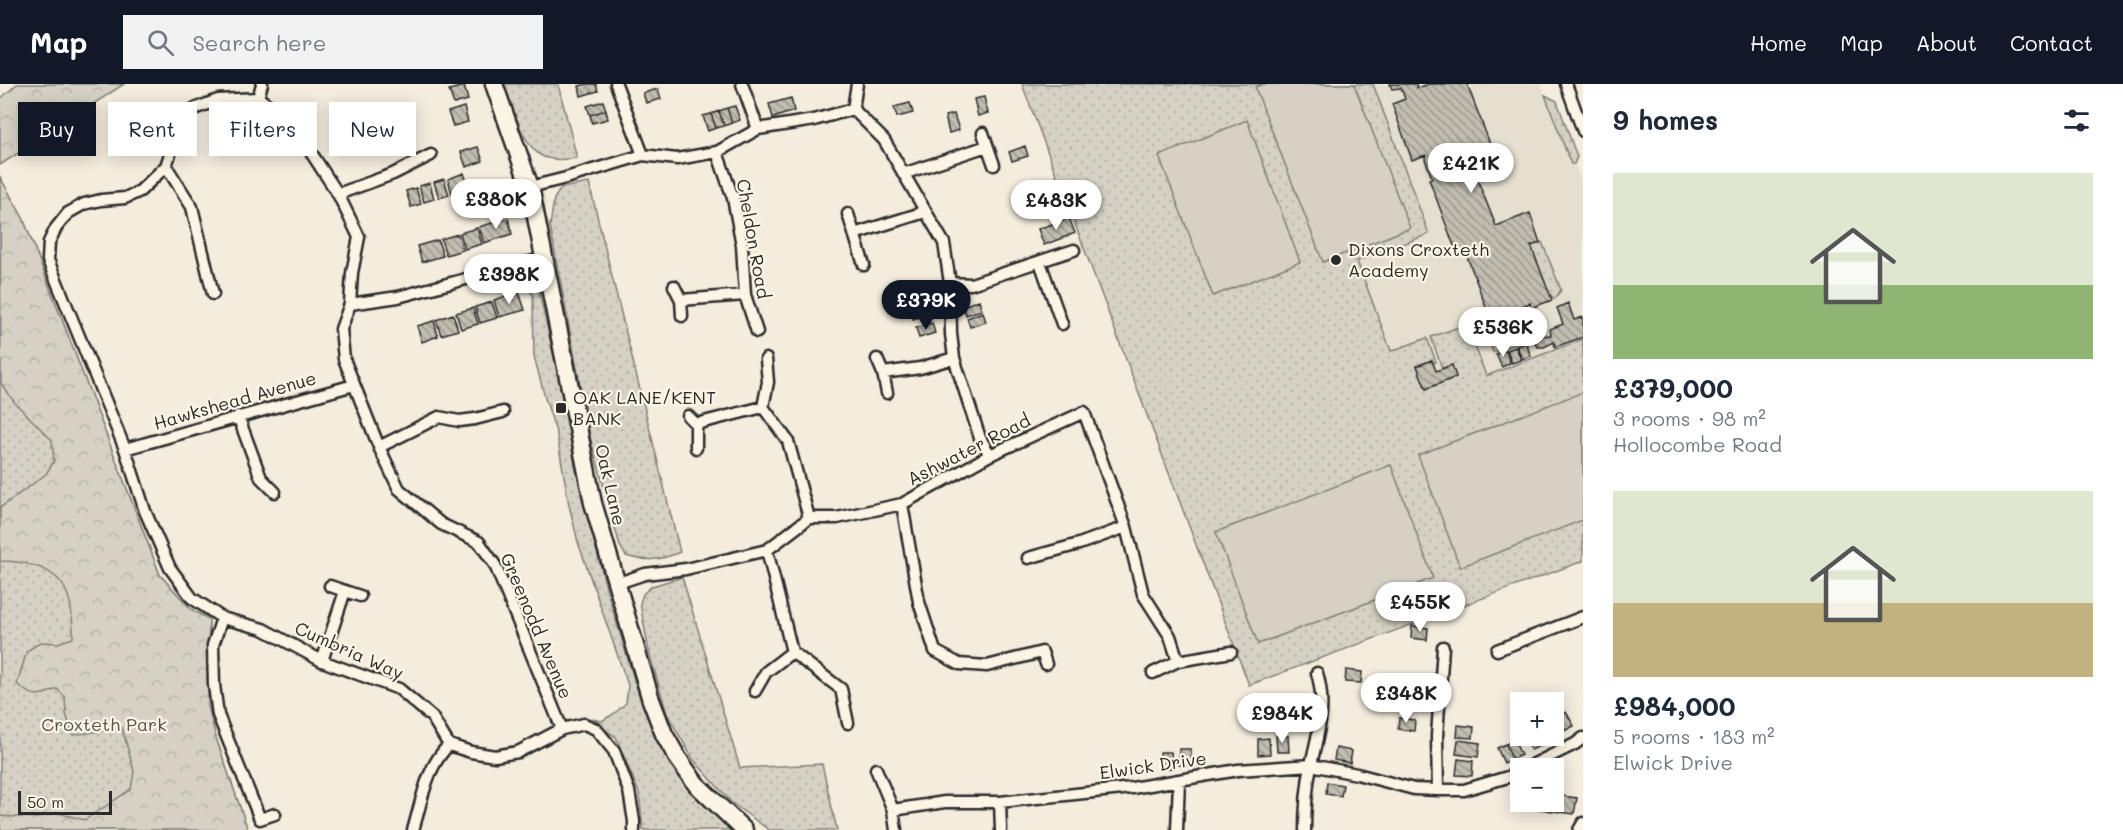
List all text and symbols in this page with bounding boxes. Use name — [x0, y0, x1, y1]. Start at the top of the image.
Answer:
search box — [123, 15, 543, 69]
text: Map — [30, 24, 87, 60]
icon: search — [144, 26, 177, 59]
text: Search here — [192, 28, 326, 57]
text: Home — [1750, 29, 1807, 56]
text: Map — [1840, 29, 1883, 56]
text: About — [1916, 29, 1977, 56]
text: Contact — [2010, 29, 2093, 56]
chip: Buy — [18, 102, 96, 156]
chip: Rent — [108, 102, 197, 156]
chip: Filters — [209, 102, 317, 156]
chip: New — [329, 102, 416, 156]
text: 9 homes — [1613, 103, 1718, 137]
icon: filters — [2060, 104, 2093, 137]
pin: £421K — [1429, 143, 1513, 194]
text: £421K — [1442, 149, 1500, 175]
street label: Cheldon Road — [732, 177, 776, 301]
pin: £380K — [454, 179, 538, 230]
pin: £483K — [1014, 180, 1098, 231]
text: £380K — [465, 185, 527, 211]
text: £483K — [1025, 186, 1087, 212]
icon: home — [1799, 212, 1907, 320]
place label: Dixons Croxteth Academy — [1348, 237, 1489, 282]
marker: Dixons Croxteth Academy — [1329, 253, 1343, 267]
pin: £398K — [467, 254, 551, 305]
text: £398K — [478, 260, 540, 286]
pin: £379K — [884, 280, 968, 331]
text: £379K — [896, 286, 956, 312]
pin: £536K — [1461, 307, 1545, 358]
text: £536K — [1472, 313, 1534, 339]
street label: Hawkshead Avenue — [151, 365, 319, 435]
text: £379,000 — [1613, 371, 1733, 405]
place label: OAK LANE/KENT BANK — [573, 385, 716, 430]
marker: OAK LANE/KENT BANK — [554, 401, 568, 415]
text: 3 rooms · 98 m² — [1613, 405, 1766, 431]
street label: Ashwater Road — [903, 408, 1034, 490]
text: Hollocombe Road — [1613, 431, 1782, 457]
street label: Oak Lane — [590, 442, 632, 528]
icon: home — [1799, 530, 1907, 638]
street label: Greenodd Avenue — [495, 549, 578, 702]
pin: £455K — [1378, 582, 1462, 633]
text: £455K — [1389, 588, 1451, 614]
street label: Cumbria Way — [291, 615, 407, 685]
pin: £348K — [1364, 673, 1448, 724]
text: £348K — [1375, 679, 1437, 705]
text: £984,000 — [1613, 689, 1736, 723]
map controls — [1510, 692, 1564, 812]
button: + — [1510, 692, 1564, 746]
pin: £984K — [1240, 693, 1324, 744]
text: £984K — [1251, 699, 1313, 725]
park label: Croxteth Park — [41, 712, 167, 736]
text: 5 rooms · 183 m² — [1613, 723, 1775, 749]
street label: Elwick Drive — [1098, 746, 1208, 784]
text: Elwick Drive — [1613, 749, 1733, 775]
button: − — [1510, 758, 1564, 812]
scale bar — [18, 788, 112, 816]
text: 50 m — [27, 791, 64, 812]

